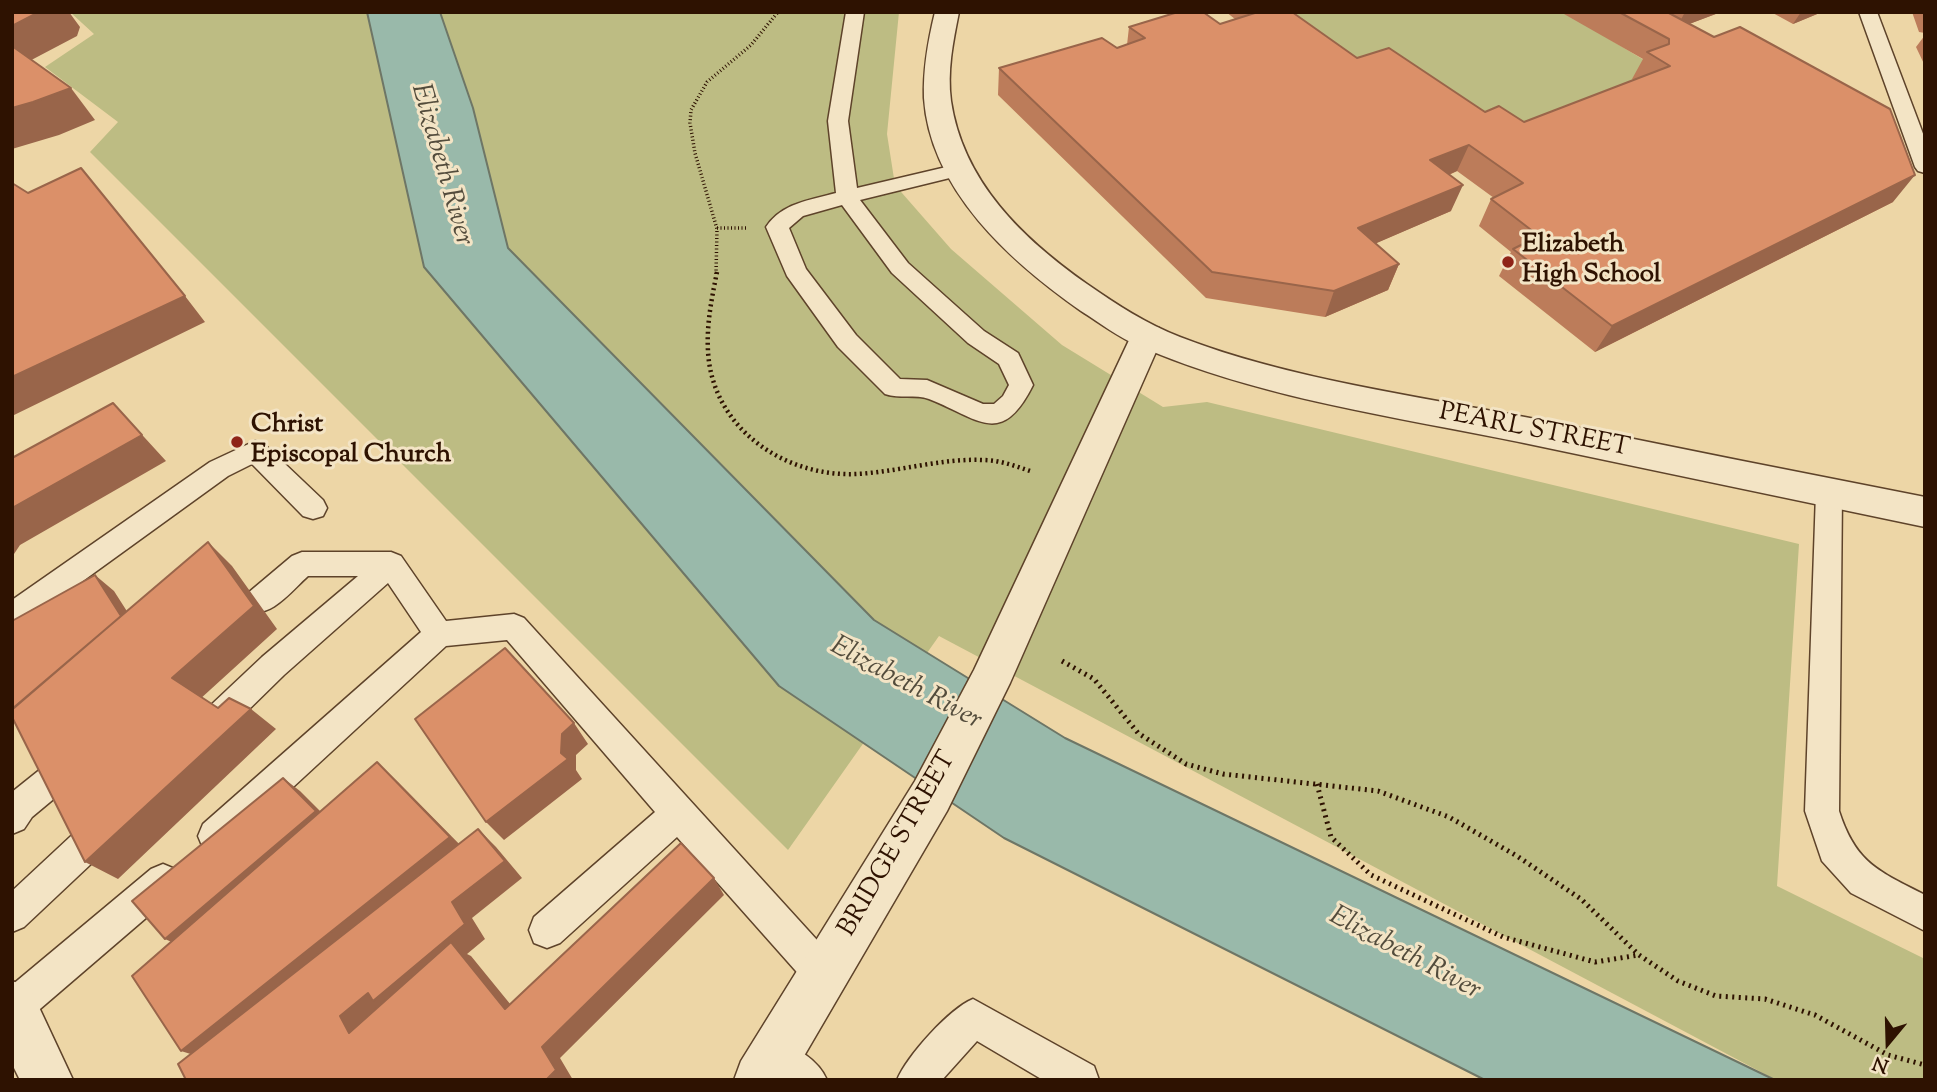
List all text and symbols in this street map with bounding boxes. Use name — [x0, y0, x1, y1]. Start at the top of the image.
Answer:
water label: Elizabeth River — [401, 80, 479, 250]
place label: Elizabeth High School — [1522, 231, 1661, 292]
marker: Elizabeth High School — [1500, 254, 1516, 270]
street label: PEARL STREET — [1436, 398, 1632, 466]
place label: Christ Episcopal Church — [251, 411, 451, 472]
marker: Christ Episcopal Church — [229, 434, 245, 450]
water label: Elizabeth River — [823, 631, 987, 739]
street label: BRIDGE STREET — [833, 747, 965, 943]
water label: Elizabeth River — [1322, 901, 1486, 1009]
north arrow — [1853, 1008, 1923, 1078]
text: N — [1869, 1048, 1893, 1079]

